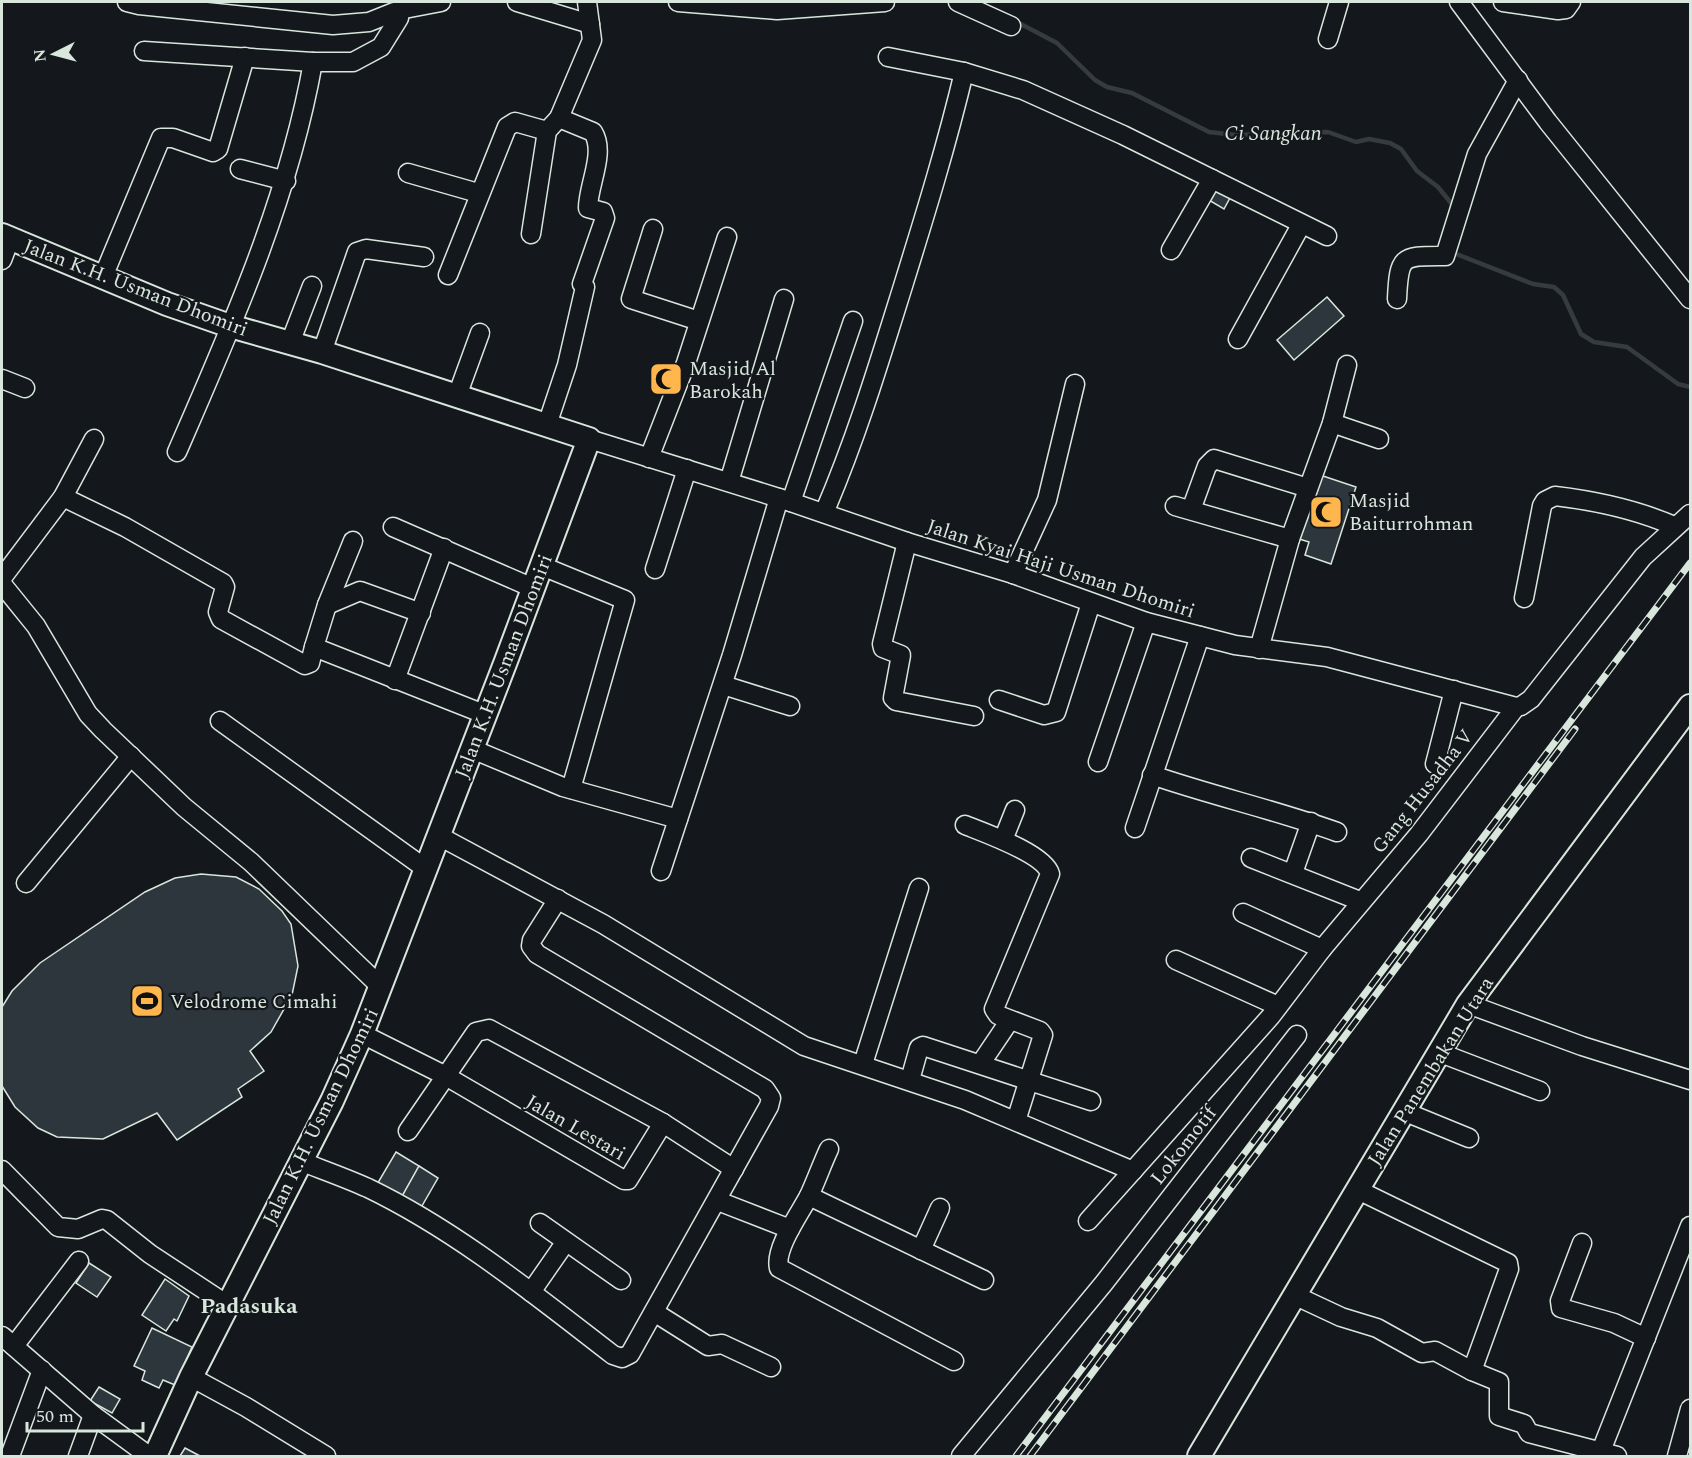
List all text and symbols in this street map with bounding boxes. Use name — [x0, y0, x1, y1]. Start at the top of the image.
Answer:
north arrow — [24, 24, 84, 84]
text: N — [27, 48, 53, 63]
water label: Ci Sangkan — [1224, 118, 1322, 150]
street label: Jalan K.H. Usman Dhomiri — [19, 231, 252, 345]
place label: Masjid Al Barokah — [689, 354, 776, 407]
mosque icon: Masjid Al Barokah — [648, 361, 684, 397]
place label: Masjid Baiturrohman — [1349, 486, 1473, 539]
mosque icon: Masjid Baiturrohman — [1308, 494, 1344, 530]
street label: Jalan Kyai Haji Usman Dhomiri — [923, 511, 1199, 627]
street label: Jalan K.H. Usman Dhomiri — [447, 550, 561, 783]
street label: Gang Husadha V — [1365, 723, 1481, 860]
street label: Jalan Panembakan Utara — [1360, 971, 1502, 1172]
sports icon: Velodrome Cimahi — [129, 983, 165, 1019]
place label: Velodrome Cimahi — [170, 987, 337, 1017]
street label: Jalan K.H. Usman Dhomiri — [255, 1003, 387, 1230]
street label: Jalan Lestari — [520, 1087, 631, 1169]
street label: Lokomotif — [1143, 1098, 1226, 1192]
district label: Padasuka — [200, 1290, 298, 1323]
scale bar — [27, 1395, 142, 1433]
text: 50 m — [36, 1403, 74, 1430]

